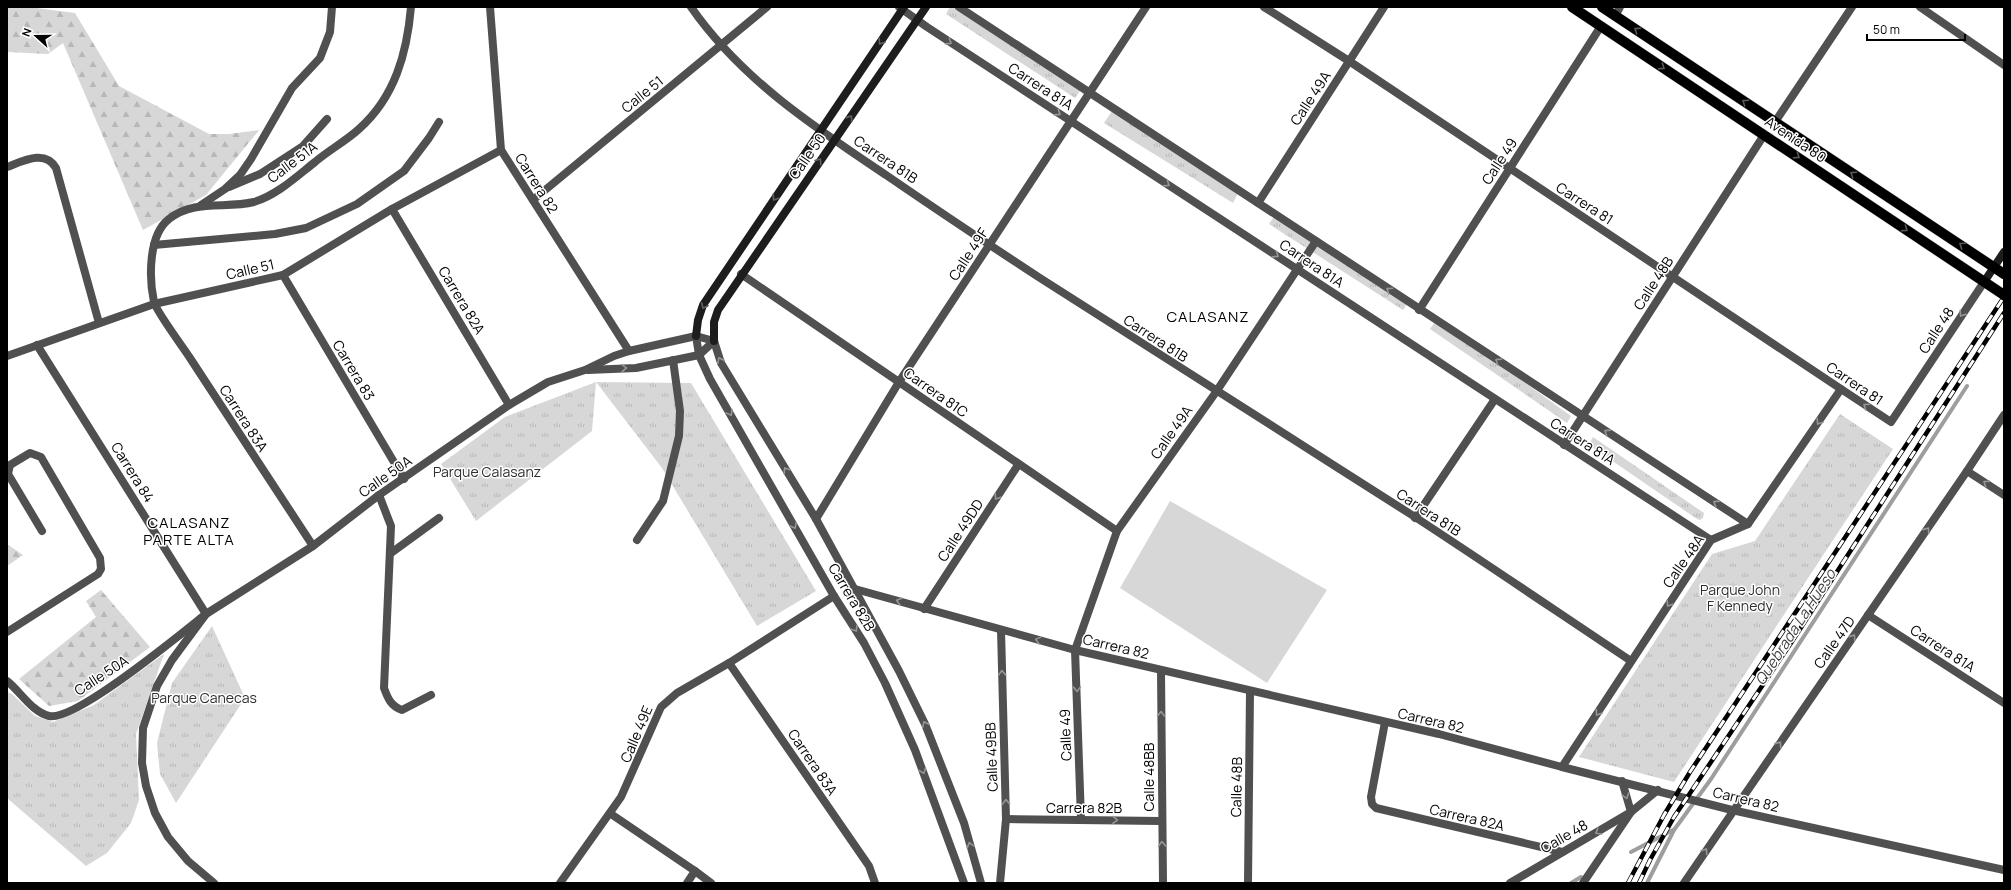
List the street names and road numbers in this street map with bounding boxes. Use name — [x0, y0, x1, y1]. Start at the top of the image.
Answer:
street label: Carrera 81A — [1005, 58, 1077, 114]
street label: Calle 49A — [1285, 67, 1335, 129]
street label: Calle 51 — [617, 71, 667, 117]
street label: Avenida 80 — [1762, 111, 1830, 167]
street label: Calle 50 — [784, 129, 830, 183]
street label: Carrera 81B — [850, 131, 922, 188]
street label: Calle 49 — [1477, 134, 1521, 188]
street label: Calle 51A — [263, 137, 321, 187]
street label: Carrera 82 — [511, 149, 563, 217]
street label: Carrera 81 — [1553, 177, 1617, 229]
street label: Calle 49F — [944, 224, 992, 284]
street label: Carrera 81A — [1276, 235, 1348, 292]
street label: Calle 48B — [1629, 252, 1678, 313]
street label: Calle 51 — [224, 254, 276, 284]
street label: Carrera 82A — [434, 263, 490, 338]
street label: Calle 48 — [1914, 303, 1958, 357]
street label: Carrera 81B — [1120, 310, 1192, 366]
street label: Carrera 83 — [329, 336, 379, 404]
street label: Carrera 81 — [1823, 357, 1887, 409]
street label: Carrera 81C — [900, 363, 972, 421]
street label: Carrera 83A — [215, 381, 273, 455]
street label: Calle 49A — [1146, 401, 1196, 462]
street label: Carrera 81A — [1547, 413, 1619, 469]
street label: Carrera 84 — [107, 438, 159, 506]
street label: Calle 50A — [355, 451, 415, 501]
street label: Carrera 81B — [1393, 484, 1465, 540]
street label: Calle 49DD — [933, 495, 987, 565]
street label: Calle 48A — [1658, 531, 1708, 591]
street label: Carrera 82B — [824, 560, 880, 635]
street label: Calle 47D — [1809, 612, 1859, 672]
street label: Carrera 81A — [1907, 620, 1979, 676]
street label: Carrera 82 — [1081, 629, 1151, 663]
street label: Calle 50A — [70, 650, 132, 700]
street label: Calle 49E — [616, 703, 656, 765]
street label: Carrera 82 — [1396, 703, 1466, 737]
street label: Calle 49 — [1055, 709, 1075, 761]
street label: Calle 49BB — [980, 722, 1002, 792]
street label: Carrera 83A — [784, 725, 842, 799]
street label: Calle 48BB — [1139, 742, 1158, 811]
street label: Calle 48B — [1226, 756, 1246, 817]
street label: Carrera 82 — [1711, 782, 1781, 816]
street label: Carrera 82B — [1046, 798, 1122, 817]
street label: Carrera 82A — [1428, 799, 1506, 835]
street label: Calle 48 — [1537, 815, 1591, 857]

